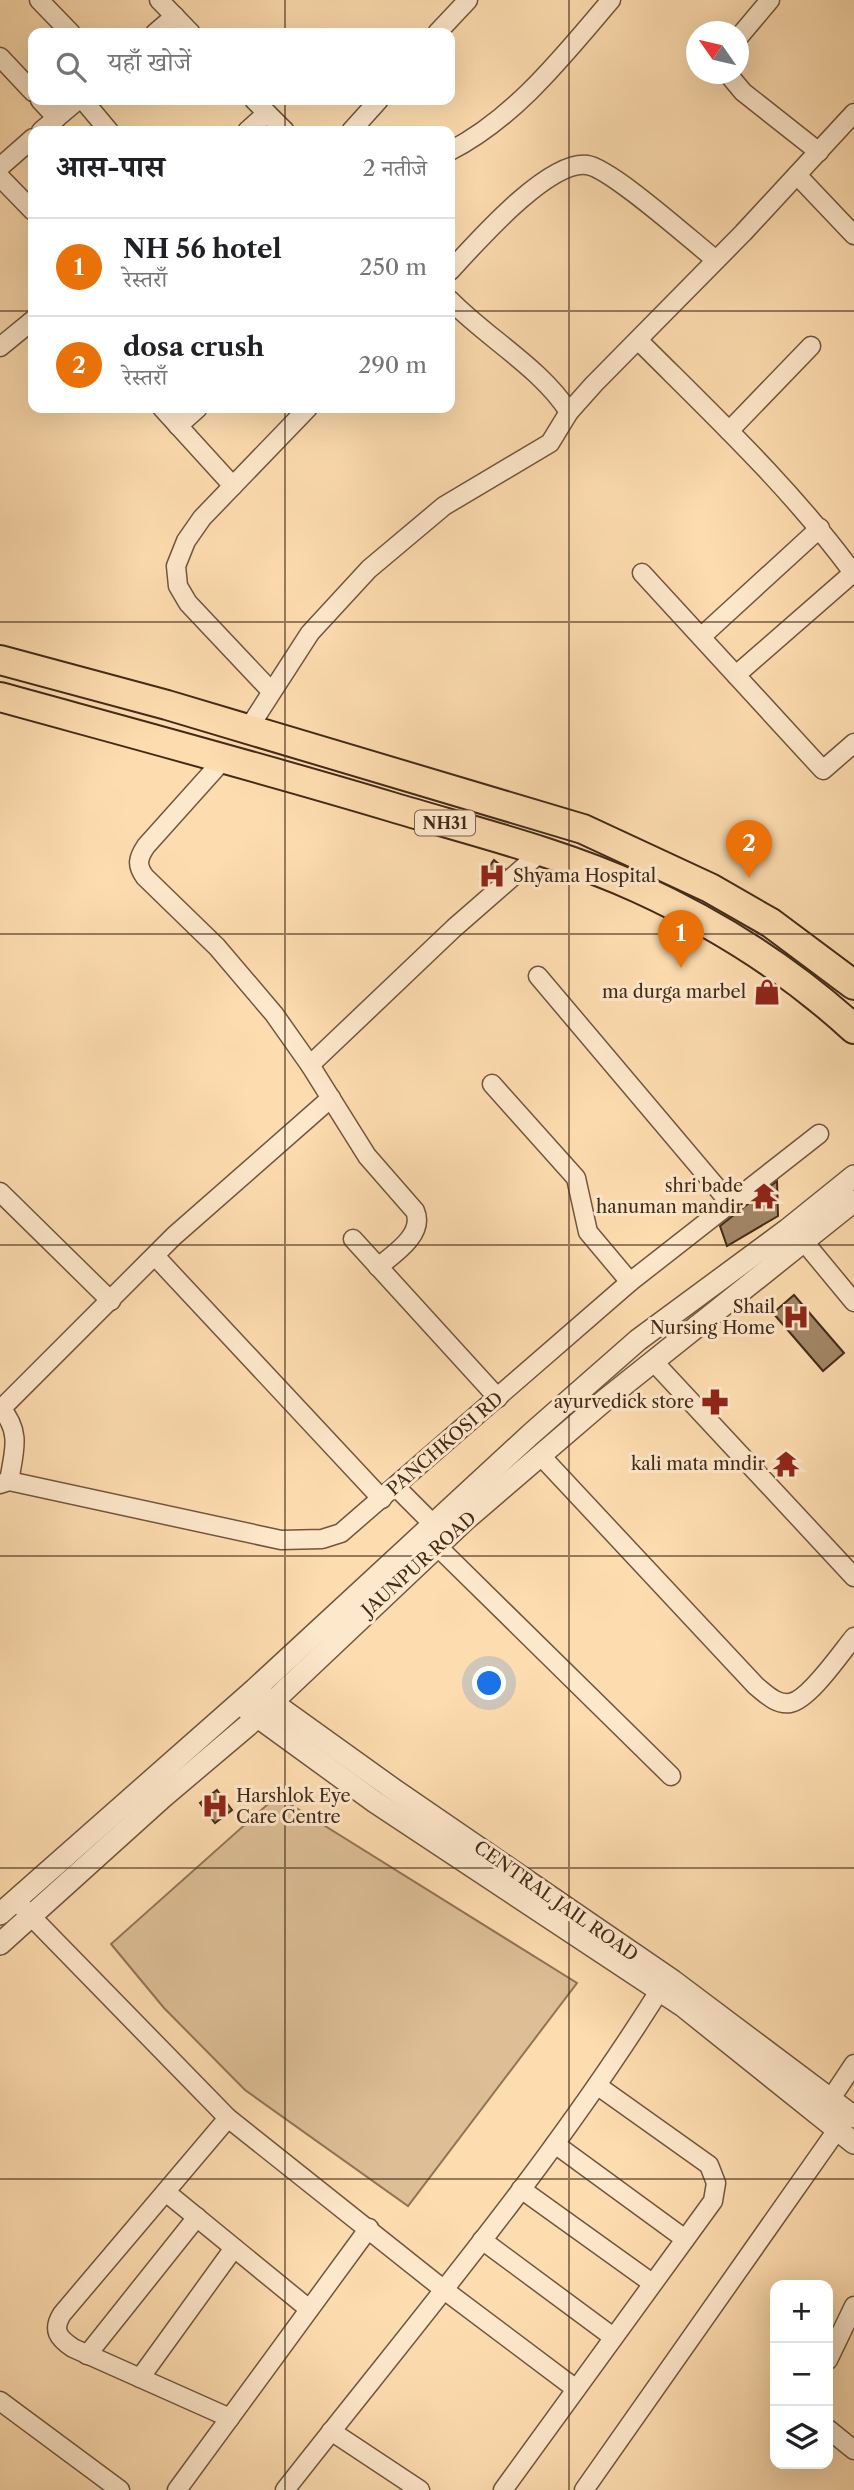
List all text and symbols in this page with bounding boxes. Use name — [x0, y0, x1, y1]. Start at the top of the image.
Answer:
north arrow — [686, 21, 749, 84]
search box — [28, 28, 455, 105]
text: यहाँ खोजें — [108, 46, 191, 78]
icon: search — [52, 48, 90, 86]
text: आस-पास — [56, 148, 165, 185]
text: 2 नतीजे — [362, 154, 427, 182]
text: NH 56 hotel — [123, 233, 282, 265]
text: 1 — [74, 253, 84, 281]
text: 250 m — [359, 253, 427, 281]
text: रेस्तराँ — [123, 265, 167, 293]
text: dosa crush — [123, 331, 264, 363]
text: 2 — [72, 351, 86, 379]
text: 290 m — [358, 351, 427, 379]
text: रेस्तराँ — [123, 363, 167, 391]
road number: NH31 — [415, 810, 475, 836]
pin: 2 — [726, 820, 772, 878]
hospital icon: Shyama Hospital — [477, 861, 507, 891]
place label: Shyama Hospital — [513, 865, 656, 887]
pin: 1 — [658, 910, 704, 968]
shop icon: ma durga marbel — [752, 977, 782, 1007]
place label: ma durga marbel — [602, 981, 746, 1003]
place label: shri bade hanuman mandir — [596, 1175, 743, 1218]
temple icon: shri bade hanuman mandir — [749, 1181, 779, 1211]
place label: Shail Nursing Home — [650, 1296, 775, 1339]
hospital icon: Shail Nursing Home — [781, 1302, 811, 1332]
pharmacy icon: ayurvedick store — [700, 1387, 730, 1417]
street label: PANCHKOSI RD — [383, 1388, 507, 1500]
place label: ayurvedick store — [554, 1391, 694, 1413]
temple icon: kali mata mndir — [771, 1449, 801, 1479]
place label: kali mata mndir — [631, 1453, 765, 1475]
street label: JAUNPUR ROAD — [355, 1507, 481, 1623]
your location — [472, 1666, 506, 1700]
place label: Harshlok Eye Care Centre — [236, 1785, 351, 1828]
hospital icon: Harshlok Eye Care Centre — [200, 1791, 230, 1821]
street label: CENTRAL JAIL ROAD — [470, 1836, 642, 1966]
map controls — [770, 2280, 833, 2469]
button: + — [770, 2280, 833, 2343]
button: − — [770, 2343, 833, 2406]
button: layers — [770, 2406, 833, 2469]

